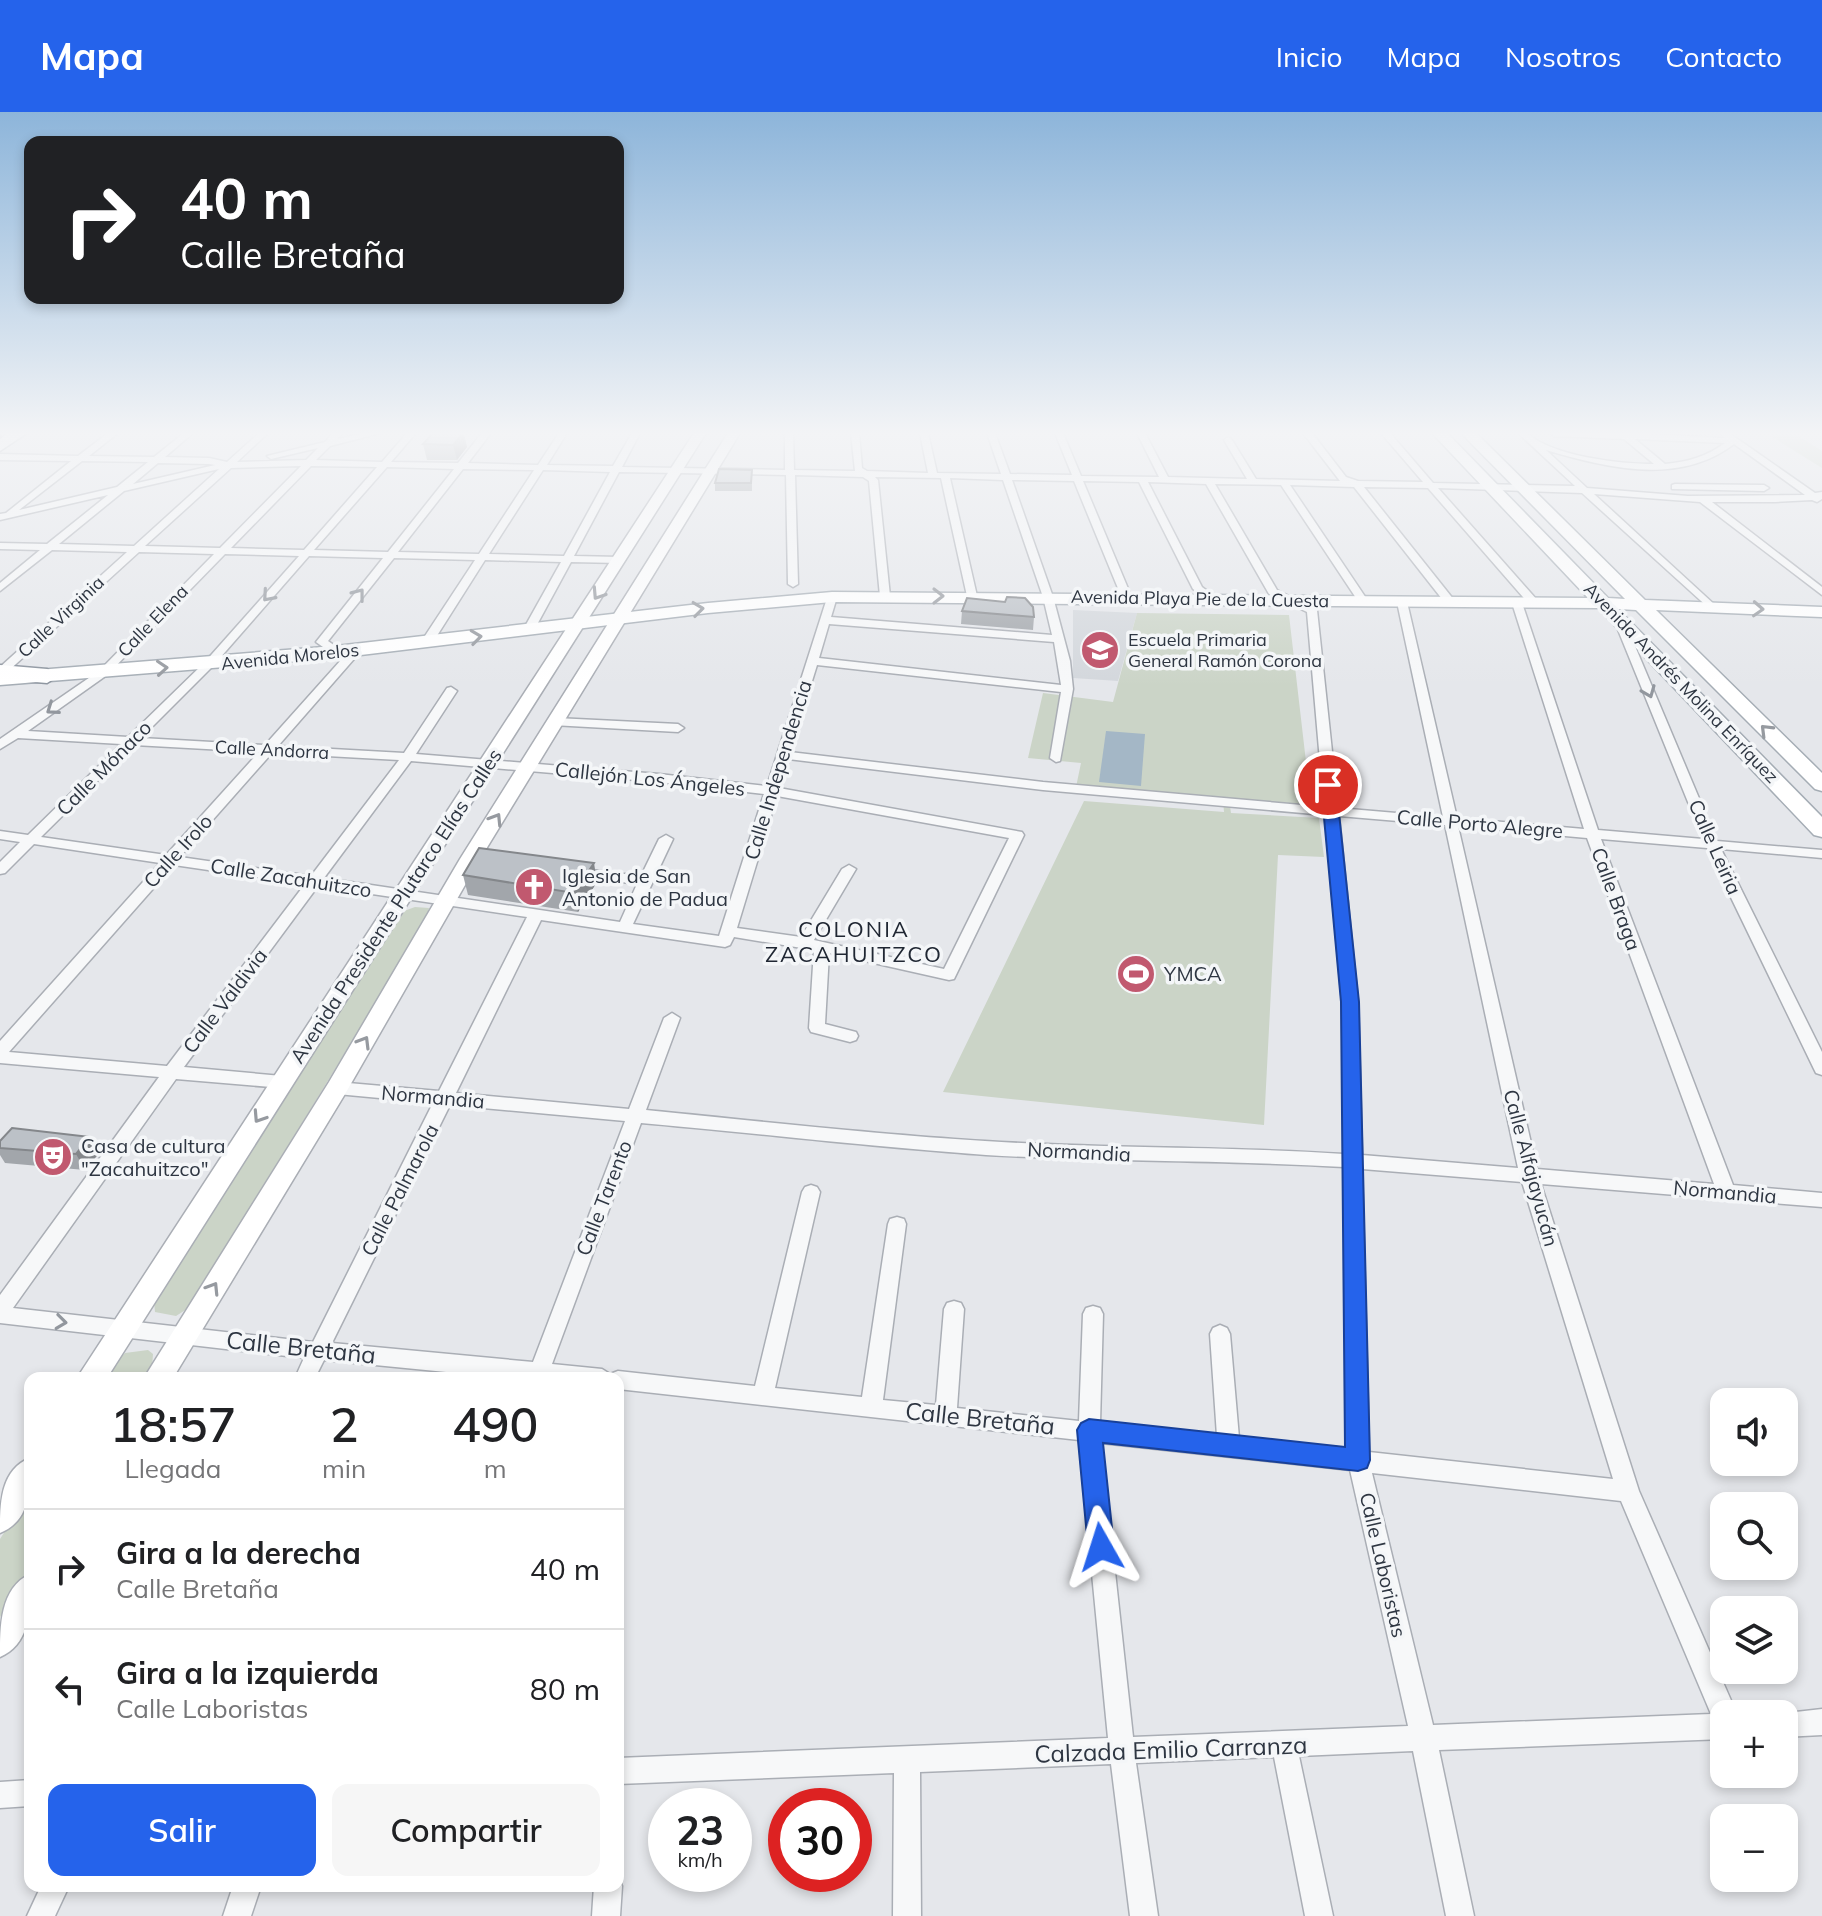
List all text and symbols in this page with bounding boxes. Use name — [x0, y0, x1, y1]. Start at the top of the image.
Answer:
text: Mapa — [40, 32, 144, 80]
text: Inicio — [1276, 39, 1343, 74]
text: Mapa — [1387, 39, 1461, 74]
text: Nosotros — [1505, 39, 1621, 74]
text: Contacto — [1665, 39, 1782, 74]
text: 40 m — [180, 163, 313, 233]
icon: right — [48, 168, 152, 272]
text: Calle Bretaña — [180, 232, 406, 277]
street label: Calle Virginia — [13, 571, 109, 663]
street label: Avenida Andrés Molina Enríquez — [1579, 578, 1783, 788]
street label: Calle Elena — [112, 580, 193, 662]
one-way arrow — [593, 585, 608, 600]
street label: Avenida Playa Pie de la Cuesta — [1071, 585, 1329, 612]
one-way arrow — [263, 587, 277, 602]
one-way arrow — [932, 587, 945, 605]
one-way arrow — [349, 588, 363, 603]
one-way arrow — [1752, 600, 1765, 617]
one-way arrow — [692, 601, 705, 618]
one-way arrow — [470, 628, 483, 645]
place label: Escuela Primaria General Ramón Corona — [1128, 628, 1322, 672]
school or university icon: Escuela Primaria General Ramón Corona — [1079, 629, 1121, 671]
street label: Avenida Morelos — [220, 638, 360, 675]
one-way arrow — [156, 660, 169, 677]
street label: Calle Independencia — [738, 677, 817, 863]
one-way arrow — [1639, 684, 1655, 698]
one-way arrow — [46, 699, 60, 714]
street label: Calle Mónaco — [51, 715, 156, 820]
one-way arrow — [1761, 725, 1775, 739]
street label: Calle Andorra — [214, 735, 330, 764]
street label: Avenida Presidente Plutarco Elías Calles — [284, 744, 507, 1068]
pin — [1294, 751, 1362, 819]
street label: Callejón Los Ángeles — [554, 756, 746, 801]
icon: arrive — [1306, 763, 1350, 807]
street label: Calle Leiria — [1683, 795, 1748, 898]
street label: Calle Porto Alegre — [1396, 804, 1564, 843]
street label: Calle Irolo — [138, 809, 217, 893]
one-way arrow — [487, 813, 502, 827]
street label: Calle Braga — [1586, 844, 1647, 954]
street label: Calle Zacahuitzco — [209, 852, 373, 903]
place label: Iglesia de San Antonio de Padua — [562, 863, 728, 911]
church icon: Iglesia de San Antonio de Padua — [513, 866, 555, 908]
district label: COLONIA ZACAHUITZCO — [765, 915, 943, 968]
street label: Calle Valdivia — [177, 943, 272, 1058]
sports icon: YMCA — [1115, 953, 1157, 995]
place label: YMCA — [1163, 961, 1222, 986]
one-way arrow — [354, 1036, 370, 1051]
street label: Normandia — [380, 1080, 486, 1113]
street label: Calle Alfajayucán — [1499, 1087, 1564, 1249]
one-way arrow — [253, 1109, 268, 1123]
street label: Calle Palmarola — [355, 1119, 444, 1260]
place label: Casa de cultura "Zacahuitzco" — [81, 1133, 226, 1181]
theatre icon: Casa de cultura "Zacahuitzco" — [32, 1136, 74, 1178]
street label: Normandia — [1027, 1136, 1131, 1167]
street label: Calle Tarento — [570, 1137, 637, 1259]
street label: Normandia — [1672, 1175, 1778, 1208]
one-way arrow — [203, 1282, 218, 1296]
one-way arrow — [54, 1313, 68, 1330]
street label: Calle Bretaña — [225, 1324, 377, 1370]
map controls — [1710, 1388, 1798, 1892]
button: sound — [1710, 1388, 1798, 1476]
text: 18:57 — [110, 1394, 236, 1454]
text: 2 — [330, 1394, 358, 1454]
text: 490 — [452, 1394, 538, 1454]
street label: Calle Bretaña — [904, 1395, 1056, 1441]
text: Llegada — [124, 1452, 221, 1485]
text: min — [322, 1452, 366, 1485]
text: m — [484, 1452, 507, 1485]
street label: Calle Laboristas — [1355, 1490, 1412, 1640]
button: search — [1710, 1492, 1798, 1580]
position arrow — [1059, 1505, 1143, 1589]
text: Gira a la derecha — [116, 1534, 361, 1572]
icon: right — [48, 1547, 92, 1591]
text: 40 m — [530, 1550, 600, 1588]
text: Calle Bretaña — [116, 1572, 279, 1605]
button: layers — [1710, 1596, 1798, 1684]
text: Gira a la izquierda — [116, 1654, 379, 1692]
icon: left — [48, 1667, 92, 1711]
text: 80 m — [530, 1670, 600, 1708]
text: Calle Laboristas — [116, 1692, 308, 1725]
button: + — [1710, 1700, 1798, 1788]
street label: Calzada Emilio Carranza — [1034, 1729, 1308, 1769]
button: Salir — [48, 1784, 316, 1876]
button: Compartir — [332, 1784, 600, 1876]
speed limit sign: 30 — [768, 1788, 872, 1892]
button: − — [1710, 1804, 1798, 1892]
text: 23 — [676, 1805, 724, 1855]
text: km/h — [677, 1847, 723, 1872]

